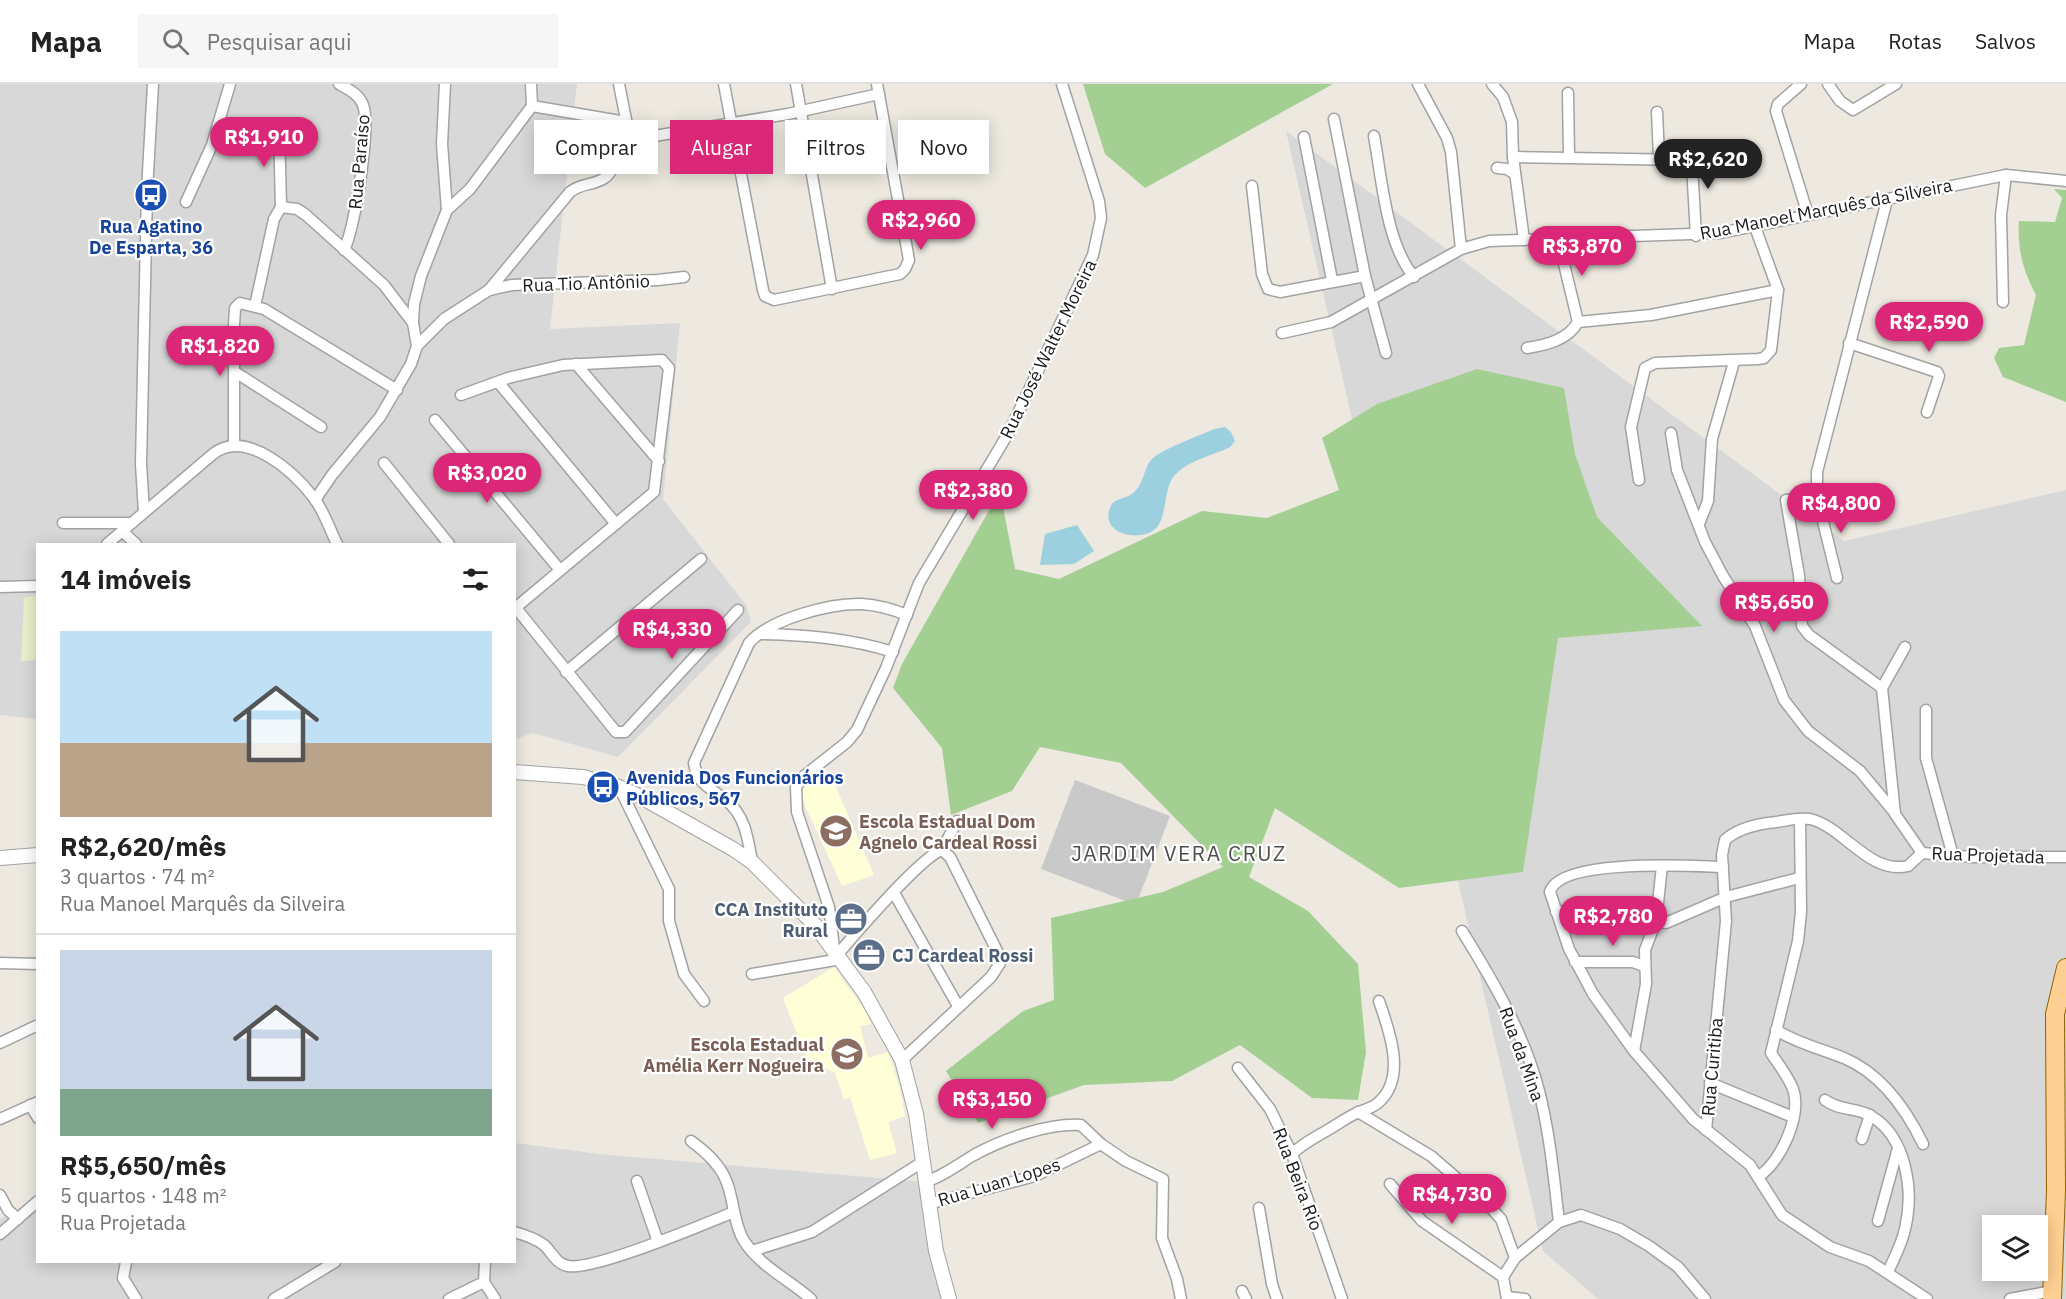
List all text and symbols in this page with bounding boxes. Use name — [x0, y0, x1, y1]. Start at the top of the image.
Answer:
search box — [138, 14, 558, 68]
text: Mapa — [30, 23, 102, 60]
icon: search — [159, 25, 192, 58]
text: Pesquisar aqui — [207, 27, 352, 56]
text: Mapa — [1804, 27, 1855, 55]
text: Rotas — [1888, 27, 1942, 55]
text: Salvos — [1975, 27, 2036, 55]
street label: Rua Paraíso — [343, 113, 375, 211]
pin: R$1,910 — [209, 117, 319, 168]
chip: Comprar — [534, 120, 658, 174]
chip: Alugar — [670, 120, 773, 174]
chip: Filtros — [785, 120, 886, 174]
chip: Novo — [898, 120, 989, 174]
text: R$1,910 — [224, 123, 304, 150]
pin: R$2,620 — [1653, 139, 1763, 190]
text: R$2,620 — [1668, 145, 1748, 172]
street label: Rua Manoel Marquês da Silveira — [1698, 173, 1955, 245]
bus stop icon: Rua Agatino De Esparta, 36 — [133, 177, 169, 213]
pin: R$2,960 — [866, 200, 976, 251]
text: R$2,960 — [881, 206, 961, 233]
place label: Rua Agatino De Esparta, 36 — [89, 215, 213, 259]
pin: R$3,870 — [1527, 226, 1637, 277]
text: R$3,870 — [1542, 232, 1622, 259]
street label: Rua José Walter Moreira — [995, 255, 1102, 442]
street label: Rua Tio Antônio — [522, 269, 650, 297]
pin: R$2,590 — [1874, 302, 1984, 353]
text: R$2,590 — [1889, 308, 1969, 335]
pin: R$1,820 — [165, 326, 275, 377]
text: R$1,820 — [180, 332, 260, 359]
pin: R$3,020 — [432, 453, 542, 504]
text: R$3,020 — [447, 459, 527, 486]
pin: R$2,380 — [918, 470, 1028, 521]
text: R$2,380 — [933, 476, 1013, 503]
pin: R$4,800 — [1786, 483, 1896, 534]
text: R$4,800 — [1801, 489, 1881, 516]
text: 14 imóveis — [60, 562, 191, 596]
icon: filters — [459, 563, 492, 596]
pin: R$5,650 — [1719, 582, 1829, 633]
text: R$5,650 — [1734, 588, 1814, 615]
pin: R$4,330 — [617, 609, 727, 660]
text: R$4,330 — [632, 615, 712, 642]
icon: home — [222, 670, 330, 778]
place label: Avenida Dos Funcionários Públicos, 567 — [626, 766, 844, 810]
bus stop icon: Avenida Dos Funcionários Públicos, 567 — [585, 769, 621, 805]
place label: Escola Estadual Dom Agnelo Cardeal Rossi — [859, 810, 1037, 854]
school or university icon: Escola Estadual Dom Agnelo Cardeal Rossi — [818, 813, 854, 849]
text: R$2,620/mês — [60, 829, 226, 863]
district label: JARDIM VERA CRUZ — [1071, 839, 1287, 867]
street label: Rua Projetada — [1931, 842, 2045, 868]
text: 3 quartos · 74 m² — [60, 863, 215, 890]
text: Rua Manoel Marquês da Silveira — [60, 890, 345, 917]
pin: R$2,780 — [1558, 896, 1668, 947]
place label: CCA Instituto Rural — [714, 898, 829, 942]
office icon: CCA Instituto Rural — [833, 901, 869, 937]
text: R$2,780 — [1573, 902, 1653, 929]
office icon: CJ Cardeal Rossi — [851, 937, 887, 973]
place label: CJ Cardeal Rossi — [892, 944, 1033, 967]
icon: home — [222, 989, 330, 1097]
street label: Rua da Mina — [1494, 1004, 1550, 1105]
street label: Rua Curitiba — [1696, 1016, 1728, 1117]
place label: Escola Estadual Amélia Kerr Nogueira — [643, 1033, 825, 1077]
school or university icon: Escola Estadual Amélia Kerr Nogueira — [829, 1036, 865, 1072]
pin: R$3,150 — [937, 1079, 1047, 1130]
text: R$3,150 — [952, 1085, 1032, 1112]
street label: Rua Beira Rio — [1268, 1124, 1328, 1234]
text: R$5,650/mês — [60, 1148, 226, 1182]
street label: Rua Luan Lopes — [935, 1152, 1063, 1212]
pin: R$4,730 — [1397, 1174, 1507, 1225]
text: R$4,730 — [1412, 1180, 1492, 1207]
text: 5 quartos · 148 m² — [60, 1182, 227, 1209]
text: Rua Projetada — [60, 1209, 186, 1236]
map controls — [1982, 1215, 2048, 1281]
button: layers — [1982, 1215, 2048, 1281]

